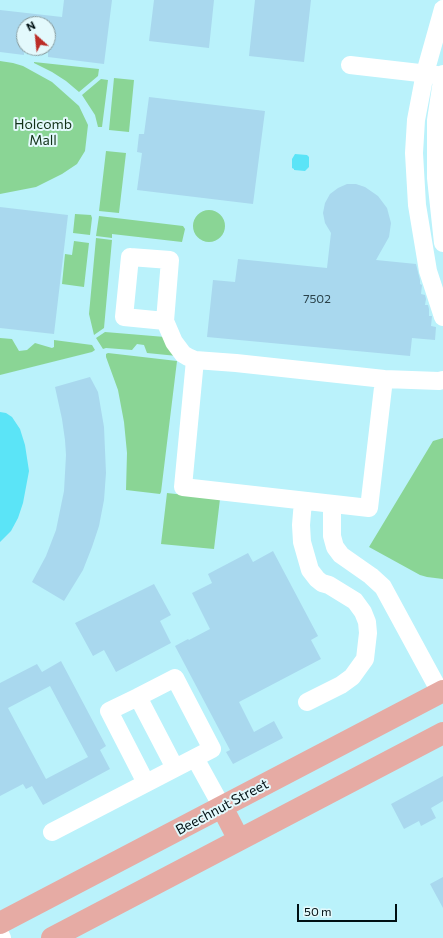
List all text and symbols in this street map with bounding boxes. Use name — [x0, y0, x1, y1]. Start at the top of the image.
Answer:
north arrow — [16, 16, 56, 56]
text: N — [24, 18, 37, 33]
park label: Holcomb Mall — [14, 116, 72, 148]
house number: 7502 — [303, 292, 331, 306]
street label: Beechnut Street — [173, 776, 271, 838]
scale bar — [299, 896, 399, 922]
text: 50 m — [304, 904, 332, 918]

